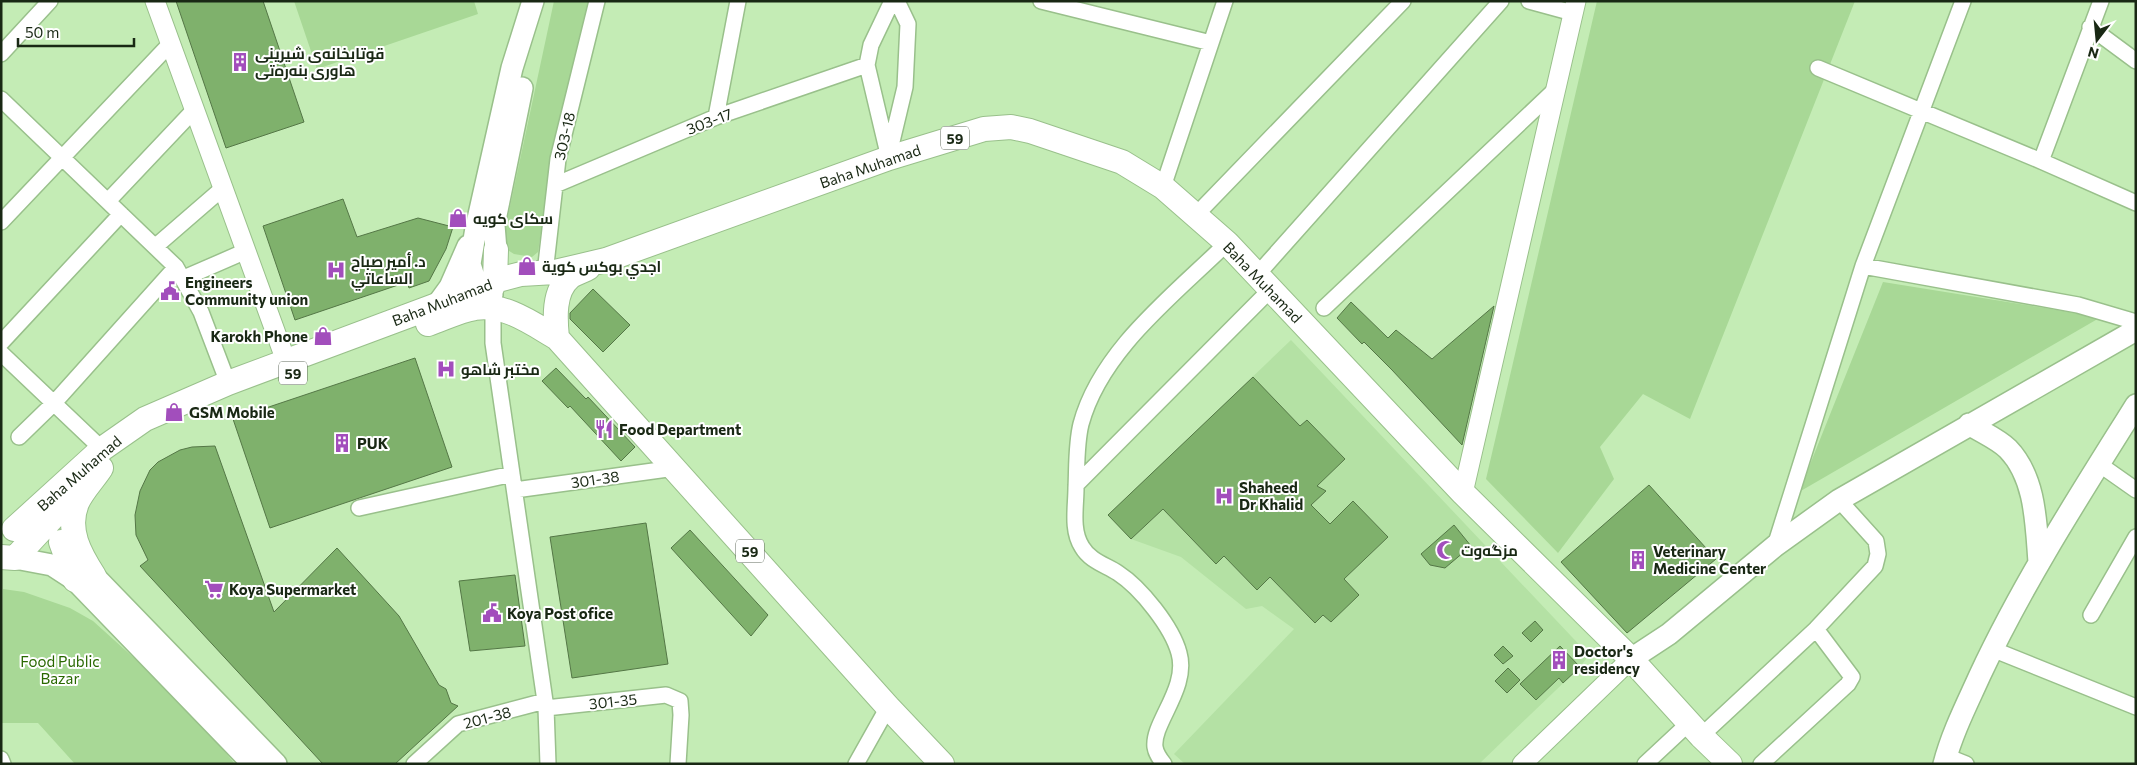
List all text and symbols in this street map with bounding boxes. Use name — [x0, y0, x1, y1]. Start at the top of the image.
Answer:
scale bar — [18, 15, 134, 47]
north arrow — [2072, 15, 2122, 65]
text: 50 m — [25, 23, 59, 41]
text: N — [2086, 43, 2101, 63]
place label: قوتابخانه‌ی شیرینی هاوری بنه‌ره‌تی — [255, 44, 384, 80]
building icon: قوتابخانه‌ی شیرینی هاوری بنه‌ره‌تی — [229, 51, 251, 73]
street label: 303-17 — [684, 104, 734, 138]
street label: 303-18 — [550, 110, 578, 162]
road number: 59 — [941, 126, 969, 150]
street label: Baha Muhamad — [817, 140, 923, 192]
shop icon: سكاى كويه — [447, 207, 469, 229]
place label: سكاى كويه — [473, 209, 553, 228]
street label: Baha Muhamad — [1220, 238, 1306, 326]
place label: د. أمير صباح الساعاتي — [351, 252, 426, 291]
shop icon: اجدي بوكس كوية — [516, 255, 538, 277]
place label: اجدي بوكس كوية — [542, 257, 661, 279]
hospital icon: د. أمير صباح الساعاتي — [325, 259, 347, 281]
place label: Engineers Community union — [185, 273, 308, 308]
street label: Baha Muhamad — [389, 275, 495, 329]
public building icon: Engineers Community union — [159, 280, 181, 302]
shop icon: Karokh Phone — [312, 325, 334, 347]
place label: Karokh Phone — [211, 327, 308, 345]
hospital icon: مختبر شاهو — [435, 358, 457, 380]
place label: مختبر شاهو — [461, 360, 540, 379]
road number: 59 — [279, 362, 307, 384]
shop icon: GSM Mobile — [163, 401, 185, 423]
place label: GSM Mobile — [189, 403, 275, 421]
restaurant icon: Food Department — [593, 418, 615, 440]
place label: Food Department — [619, 420, 741, 438]
street label: Baha Muhamad — [33, 432, 125, 514]
building icon: PUK — [331, 432, 353, 454]
place label: PUK — [357, 434, 389, 452]
street label: 301-38 — [570, 467, 620, 491]
place label: Shaheed Dr Khalid — [1239, 478, 1303, 513]
hospital icon: Shaheed Dr Khalid — [1213, 485, 1235, 507]
mosque icon: مزگه‌وت — [1435, 539, 1457, 561]
road number: 59 — [736, 540, 764, 562]
place label: مزگه‌وت — [1461, 541, 1518, 560]
place label: Veterinary Medicine Center — [1653, 542, 1766, 577]
building icon: Veterinary Medicine Center — [1627, 549, 1649, 571]
supermarket icon: Koya Supermarket — [203, 578, 225, 600]
place label: Koya Supermarket — [229, 580, 356, 598]
public building icon: Koya Post ofice — [481, 602, 503, 624]
place label: Koya Post ofice — [507, 604, 613, 622]
place label: Doctor's residency — [1574, 642, 1641, 677]
building icon: Doctor's residency — [1548, 649, 1570, 671]
park label: Food Public Bazar — [20, 652, 100, 687]
street label: 301-35 — [588, 690, 638, 712]
street label: 201-38 — [461, 702, 513, 732]

